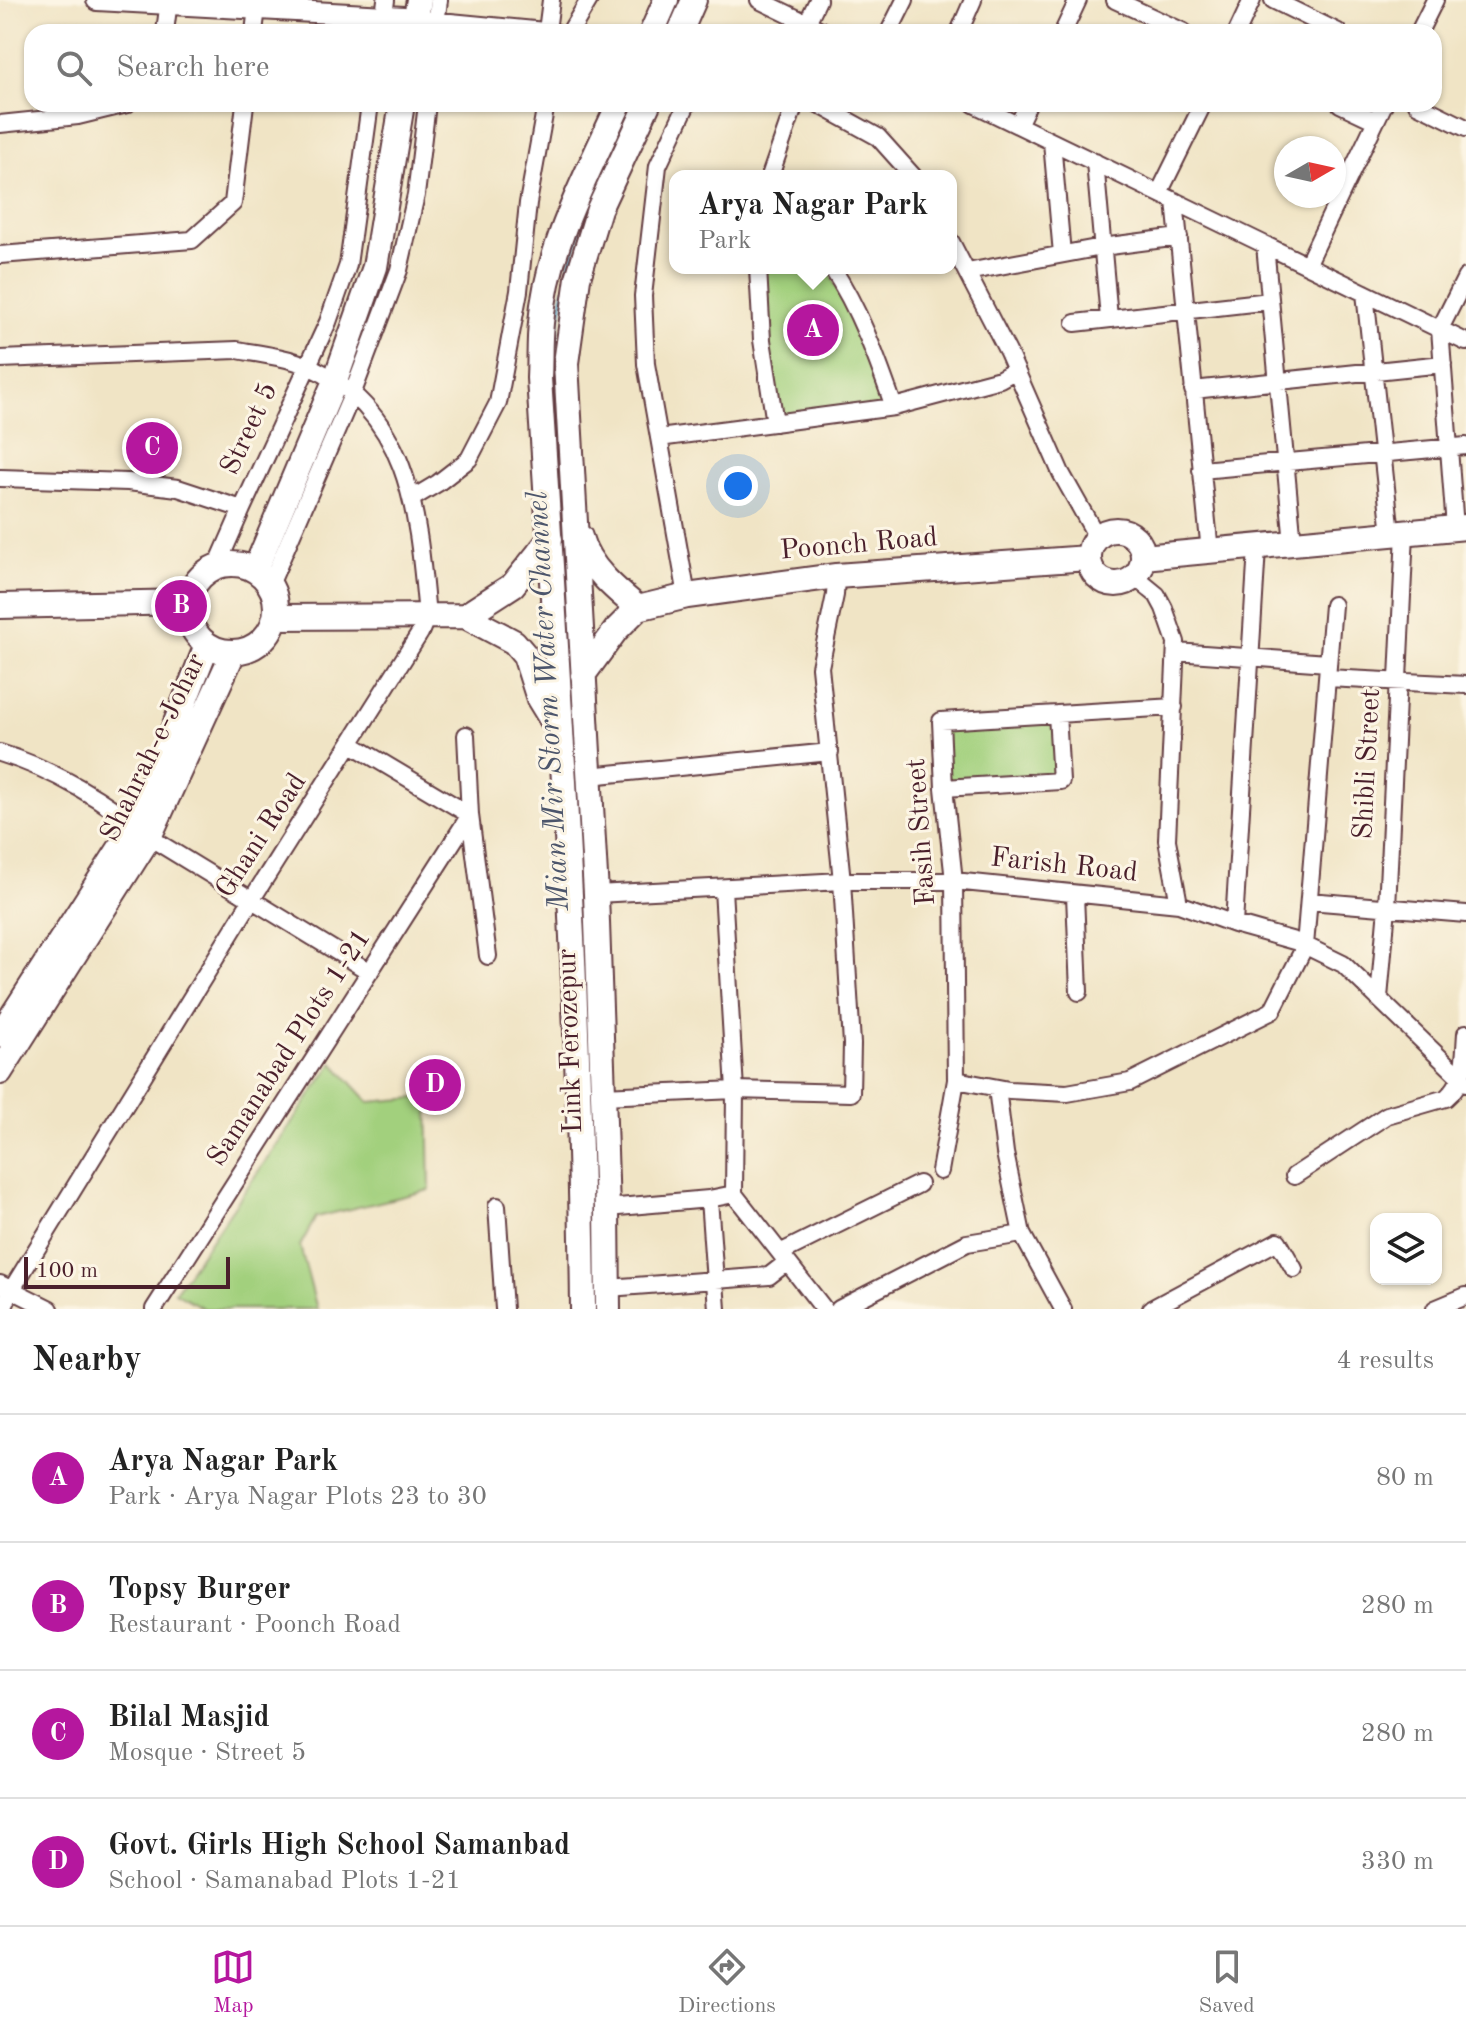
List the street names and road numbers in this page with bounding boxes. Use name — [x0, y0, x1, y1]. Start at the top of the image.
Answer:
street label: Street 5 — [217, 379, 283, 479]
street label: Poonch Road — [779, 524, 939, 566]
street label: Shahrah-e-Johar — [96, 650, 212, 846]
street label: Shibli Street — [1350, 688, 1386, 840]
street label: Fasih Street — [903, 757, 941, 907]
street label: Ghani Road — [212, 769, 312, 903]
street label: Farish Road — [989, 844, 1139, 888]
street label: Samanabad Plots 1-21 — [203, 925, 377, 1171]
street label: Link Ferozepur — [554, 948, 588, 1134]

